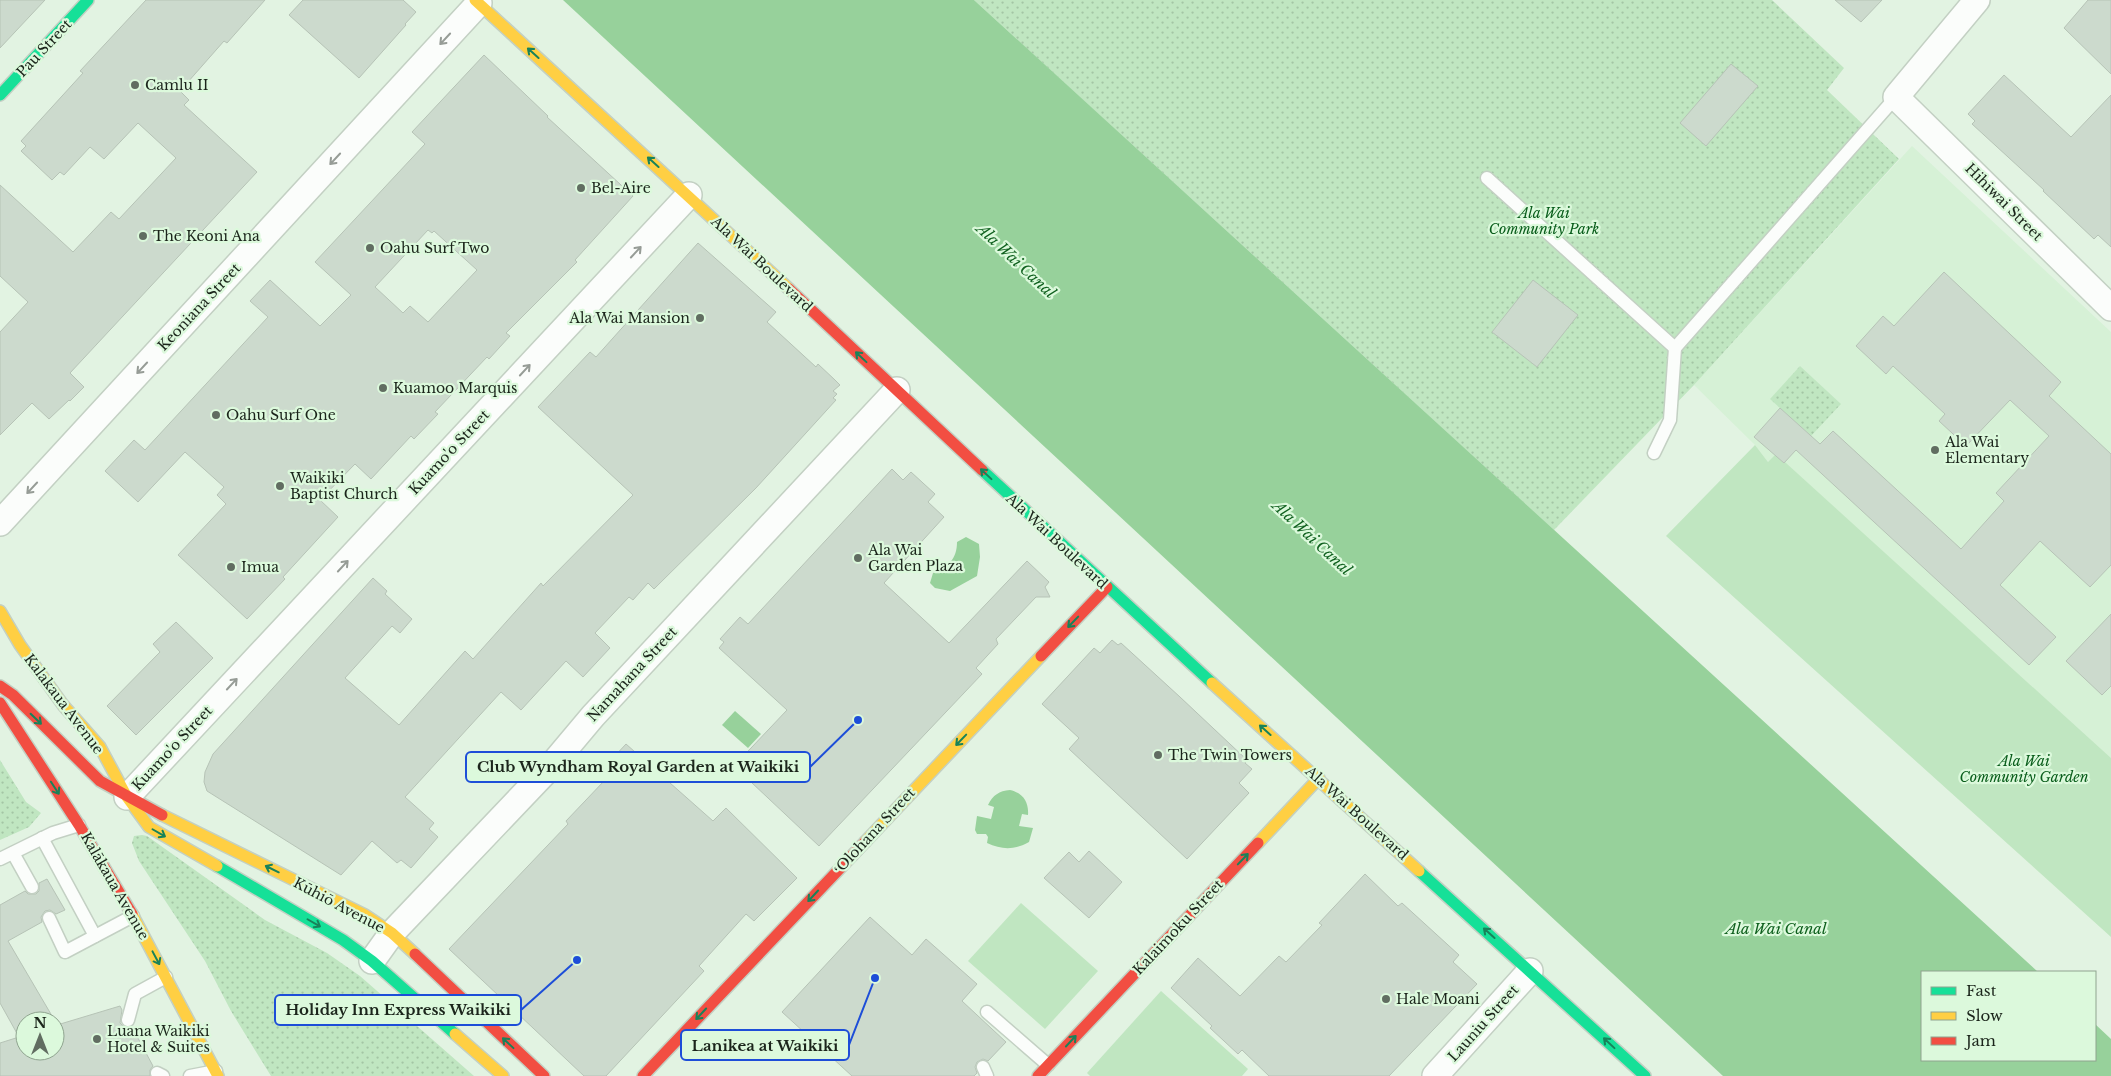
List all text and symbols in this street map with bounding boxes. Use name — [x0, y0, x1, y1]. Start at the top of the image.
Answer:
street label: Pau Street — [13, 15, 76, 81]
one-way arrow — [440, 33, 451, 46]
one-way arrow — [526, 47, 539, 59]
place label: Camlu II — [145, 76, 209, 94]
marker: Camlu II — [129, 79, 141, 91]
one-way arrow — [329, 152, 341, 165]
one-way arrow — [647, 156, 659, 168]
street label: Hihiwai Street — [1961, 159, 2047, 245]
place label: Bel-Aire — [591, 179, 651, 197]
marker: Bel-Aire — [575, 182, 587, 194]
park label: Ala Wai Community Park — [1489, 204, 1599, 238]
street label: Ala Wai Boulevard — [707, 212, 817, 316]
water label: Ala Wai Canal — [971, 218, 1060, 302]
place label: The Keoni Ana — [153, 227, 260, 245]
marker: The Keoni Ana — [137, 230, 149, 242]
place label: Oahu Surf Two — [380, 239, 489, 257]
marker: Oahu Surf Two — [364, 242, 376, 254]
one-way arrow — [630, 245, 642, 258]
street label: Keoniana Street — [154, 259, 245, 355]
place label: Ala Wai Mansion — [568, 309, 690, 327]
marker: Ala Wai Mansion — [694, 312, 706, 324]
one-way arrow — [855, 351, 868, 363]
one-way arrow — [136, 362, 148, 375]
one-way arrow — [519, 364, 531, 377]
place label: Kuamoo Marquis — [393, 379, 517, 397]
marker: Kuamoo Marquis — [377, 382, 389, 394]
street label: Kuamo'o Street — [405, 405, 493, 498]
place label: Oahu Surf One — [226, 406, 336, 424]
marker: Oahu Surf One — [210, 409, 222, 421]
place label: Ala Wai Elementary — [1944, 433, 2029, 467]
marker: Ala Wai Elementary — [1929, 444, 1941, 456]
one-way arrow — [980, 468, 992, 480]
place label: Waikiki Baptist Church — [289, 469, 398, 503]
marker: Waikiki Baptist Church — [274, 480, 286, 492]
one-way arrow — [26, 481, 38, 494]
street label: Ala Wai Boulevard — [1002, 489, 1112, 593]
water label: Ala Wai Canal — [1267, 495, 1356, 579]
place label: Ala Wai Garden Plaza — [867, 541, 963, 575]
marker: Ala Wai Garden Plaza — [852, 552, 864, 564]
place label: Imua — [241, 558, 279, 576]
one-way arrow — [337, 559, 349, 572]
marker: Imua — [225, 561, 237, 573]
one-way arrow — [1067, 616, 1079, 629]
street label: Namahana Street — [583, 622, 681, 725]
street label: Kalakaua Avenue — [20, 650, 108, 758]
one-way arrow — [226, 678, 238, 691]
street label: Kuamo'o Street — [128, 701, 216, 794]
one-way arrow — [30, 713, 43, 725]
one-way arrow — [1259, 724, 1272, 736]
one-way arrow — [955, 734, 967, 746]
place label: The Twin Towers — [1168, 746, 1292, 764]
marker: The Twin Towers — [1152, 749, 1164, 761]
callout: Club Wyndham Royal Garden at Waikiki — [466, 752, 810, 782]
park label: Ala Wai Community Garden — [1960, 752, 2089, 786]
text: Club Wyndham Royal Garden at Waikiki — [477, 757, 800, 776]
street label: Ala Wai Boulevard — [1301, 761, 1412, 864]
one-way arrow — [50, 780, 60, 794]
street label: ʻOlohana Street — [829, 783, 919, 878]
one-way arrow — [151, 828, 165, 838]
street label: Kalākaua Avenue — [77, 829, 153, 943]
one-way arrow — [1237, 853, 1249, 865]
one-way arrow — [265, 864, 280, 873]
street label: Kūhiō Avenue — [290, 873, 388, 937]
street label: Kalaimoku Street — [1129, 875, 1227, 979]
one-way arrow — [807, 890, 819, 902]
one-way arrow — [307, 919, 321, 929]
water label: Ala Wai Canal — [1723, 919, 1827, 938]
one-way arrow — [1483, 927, 1496, 939]
one-way arrow — [151, 951, 161, 966]
legend — [1921, 971, 2096, 1061]
street label: Launiu Street — [1444, 980, 1523, 1065]
text: Fast — [1966, 981, 1997, 1000]
place label: Hale Moani — [1396, 990, 1480, 1008]
marker: Hale Moani — [1380, 993, 1392, 1005]
callout: Holiday Inn Express Waikiki — [275, 995, 521, 1025]
text: Holiday Inn Express Waikiki — [285, 1000, 511, 1019]
text: Slow — [1966, 1006, 2003, 1025]
one-way arrow — [695, 1008, 707, 1021]
north arrow — [15, 1011, 65, 1061]
text: N — [33, 1014, 47, 1032]
place label: Luana Waikiki Hotel & Suites — [107, 1022, 210, 1056]
callout: Lanikea at Waikiki — [681, 1030, 849, 1060]
text: Jam — [1964, 1031, 1996, 1050]
marker: Luana Waikiki Hotel & Suites — [91, 1033, 103, 1045]
one-way arrow — [1065, 1034, 1077, 1047]
text: Lanikea at Waikiki — [692, 1036, 839, 1055]
one-way arrow — [502, 1037, 515, 1049]
one-way arrow — [1603, 1037, 1615, 1049]

